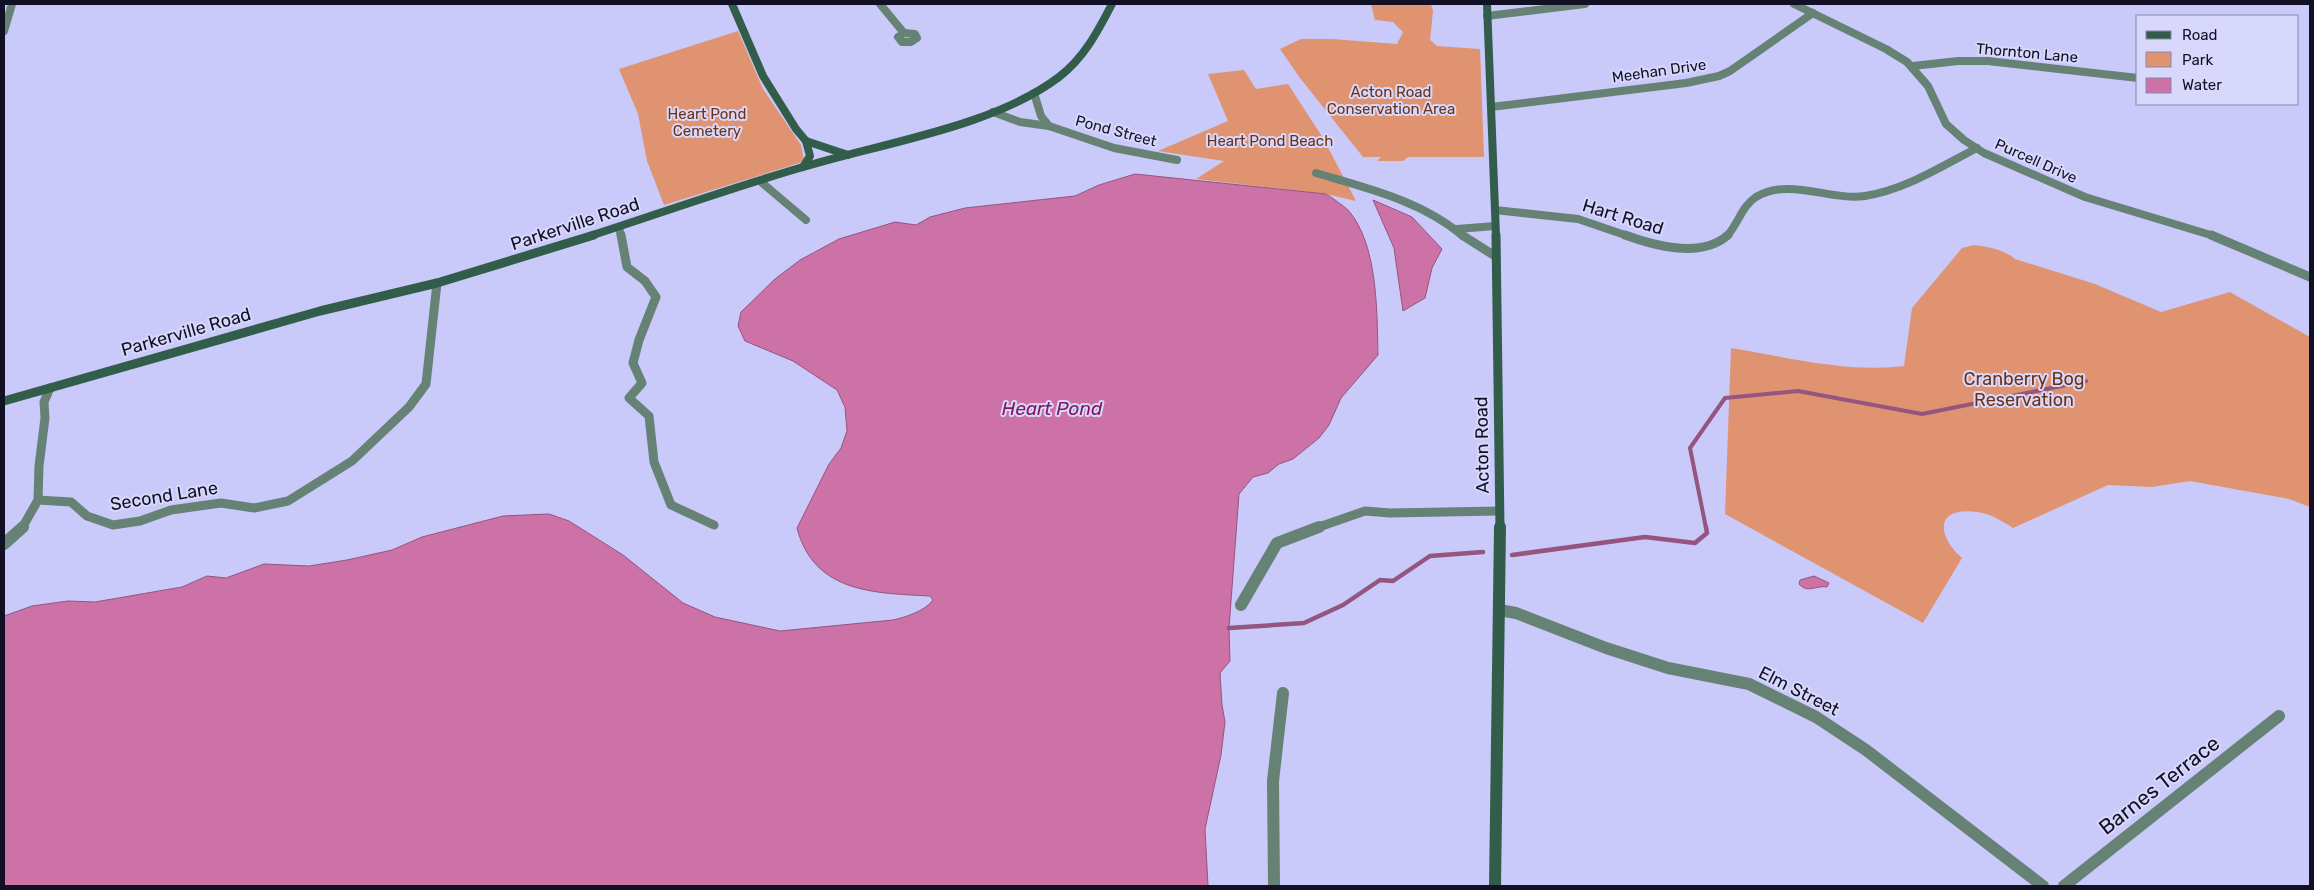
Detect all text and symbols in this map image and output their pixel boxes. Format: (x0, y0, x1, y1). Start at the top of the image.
legend (2136, 15, 2299, 105)
text: Road (2182, 26, 2218, 44)
street label: Thornton Lane (1975, 40, 2079, 66)
text: Park (2182, 51, 2213, 69)
street label: Meehan Drive (1611, 55, 1707, 87)
text: Water (2182, 76, 2222, 94)
park label: Acton Road Conservation Area (1327, 83, 1455, 118)
park label: Heart Pond Cemetery (668, 105, 746, 140)
street label: Pond Street (1073, 112, 1159, 150)
park label: Heart Pond Beach (1207, 132, 1333, 150)
street label: Purcell Drive (1992, 135, 2080, 187)
street label: Parkerville Road (508, 193, 642, 255)
street label: Hart Road (1580, 194, 1666, 240)
street label: Parkerville Road (118, 303, 254, 361)
park label: Cranberry Bog Reservation (1964, 368, 2084, 411)
street label: Acton Road (1470, 396, 1494, 494)
water label: Heart Pond (1002, 397, 1103, 420)
street label: Second Lane (109, 477, 219, 515)
street label: Elm Street (1755, 661, 1843, 721)
street label: Barnes Terrace (2094, 730, 2224, 840)

